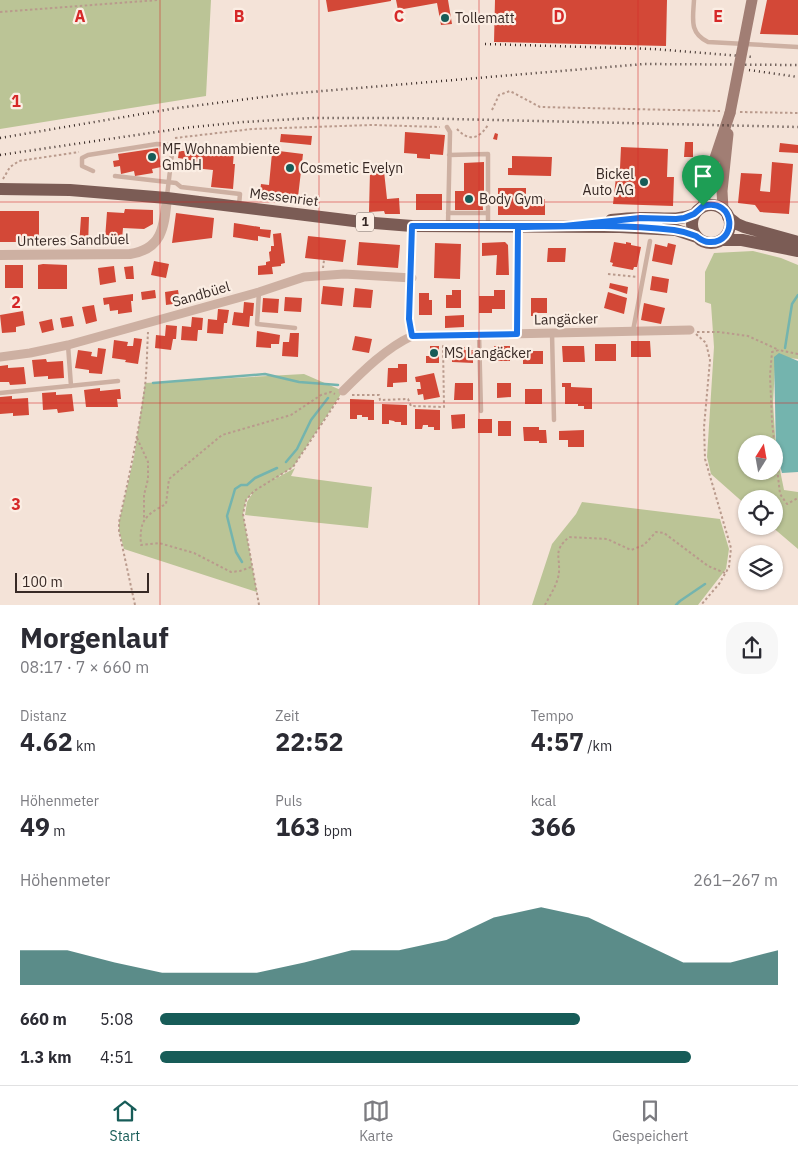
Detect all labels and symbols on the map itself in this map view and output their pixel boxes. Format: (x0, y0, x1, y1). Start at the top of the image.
text: A (75, 6, 86, 26)
text: B (234, 6, 245, 26)
text: C (394, 6, 404, 26)
text: D (553, 6, 565, 26)
text: E (713, 6, 723, 26)
place label: Tollematt (455, 9, 515, 27)
marker: Tollematt (439, 12, 451, 24)
text: 1 (11, 91, 21, 111)
place label: MF Wohnambiente GmbH (162, 140, 280, 174)
marker: MF Wohnambiente GmbH (146, 151, 158, 163)
pin (682, 155, 724, 206)
place label: Cosmetic Evelyn (300, 159, 403, 177)
marker: Cosmetic Evelyn (284, 162, 296, 174)
place label: Bickel Auto AG (583, 165, 634, 199)
marker: Bickel Auto AG (638, 176, 650, 188)
street label: Messenriet (248, 184, 320, 210)
place label: Body Gym (479, 190, 543, 208)
marker: Body Gym (463, 193, 475, 205)
road number: 1 (356, 212, 374, 232)
street label: Unteres Sandbüel (17, 230, 129, 250)
street label: Sandbüel (170, 277, 232, 311)
text: 2 (11, 292, 21, 312)
street label: Langäcker (534, 309, 598, 329)
place label: MS Langäcker (444, 344, 531, 362)
marker: MS Langäcker (428, 347, 440, 359)
north arrow (738, 435, 782, 480)
text: 3 (11, 494, 21, 514)
scale bar (15, 570, 149, 593)

